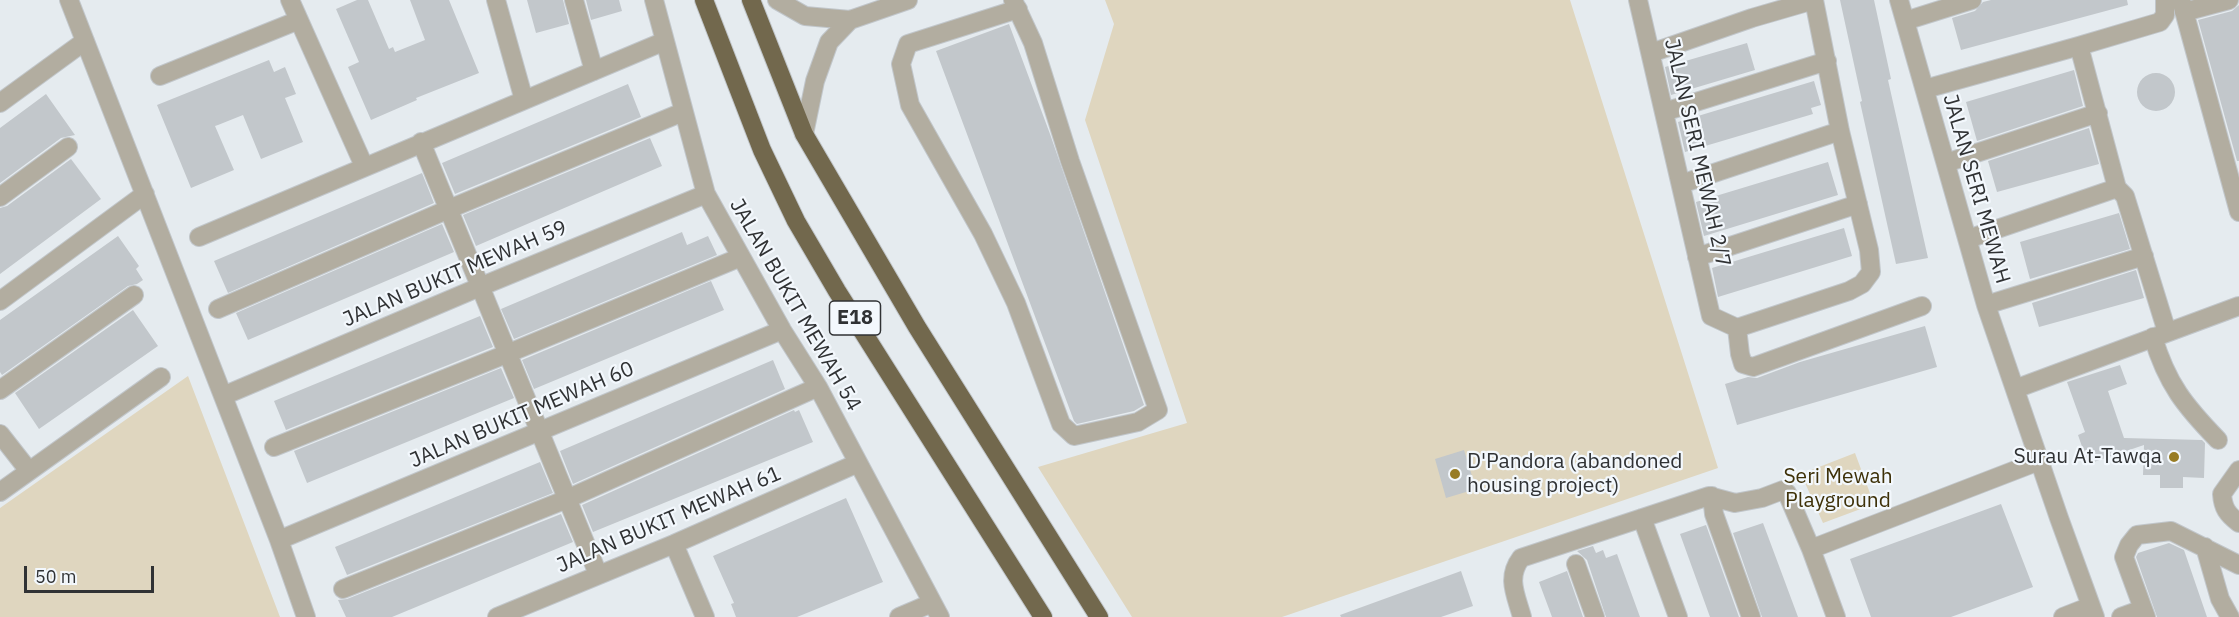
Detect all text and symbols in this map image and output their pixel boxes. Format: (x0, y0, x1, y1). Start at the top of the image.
street label: JALAN SERI MEWAH 2/7 (1658, 36, 1736, 270)
street label: JALAN SERI MEWAH (1937, 91, 2015, 287)
street label: JALAN BUKIT MEWAH 54 (724, 194, 866, 416)
street label: JALAN BUKIT MEWAH 59 (339, 215, 571, 333)
road number: E18 (830, 301, 880, 335)
street label: JALAN BUKIT MEWAH 60 (406, 356, 638, 474)
place label: Surau At-Tawqa (2013, 444, 2162, 470)
place label: D'Pandora (abandoned housing project) (1467, 449, 1683, 499)
marker: Surau At-Tawqa (2167, 450, 2181, 464)
street label: JALAN BUKIT MEWAH 61 (553, 461, 785, 579)
park label: Seri Mewah Playground (1783, 464, 1893, 514)
marker: D'Pandora (abandoned housing project) (1448, 467, 1462, 481)
scale bar (27, 554, 158, 592)
text: 50 m (35, 565, 77, 588)

